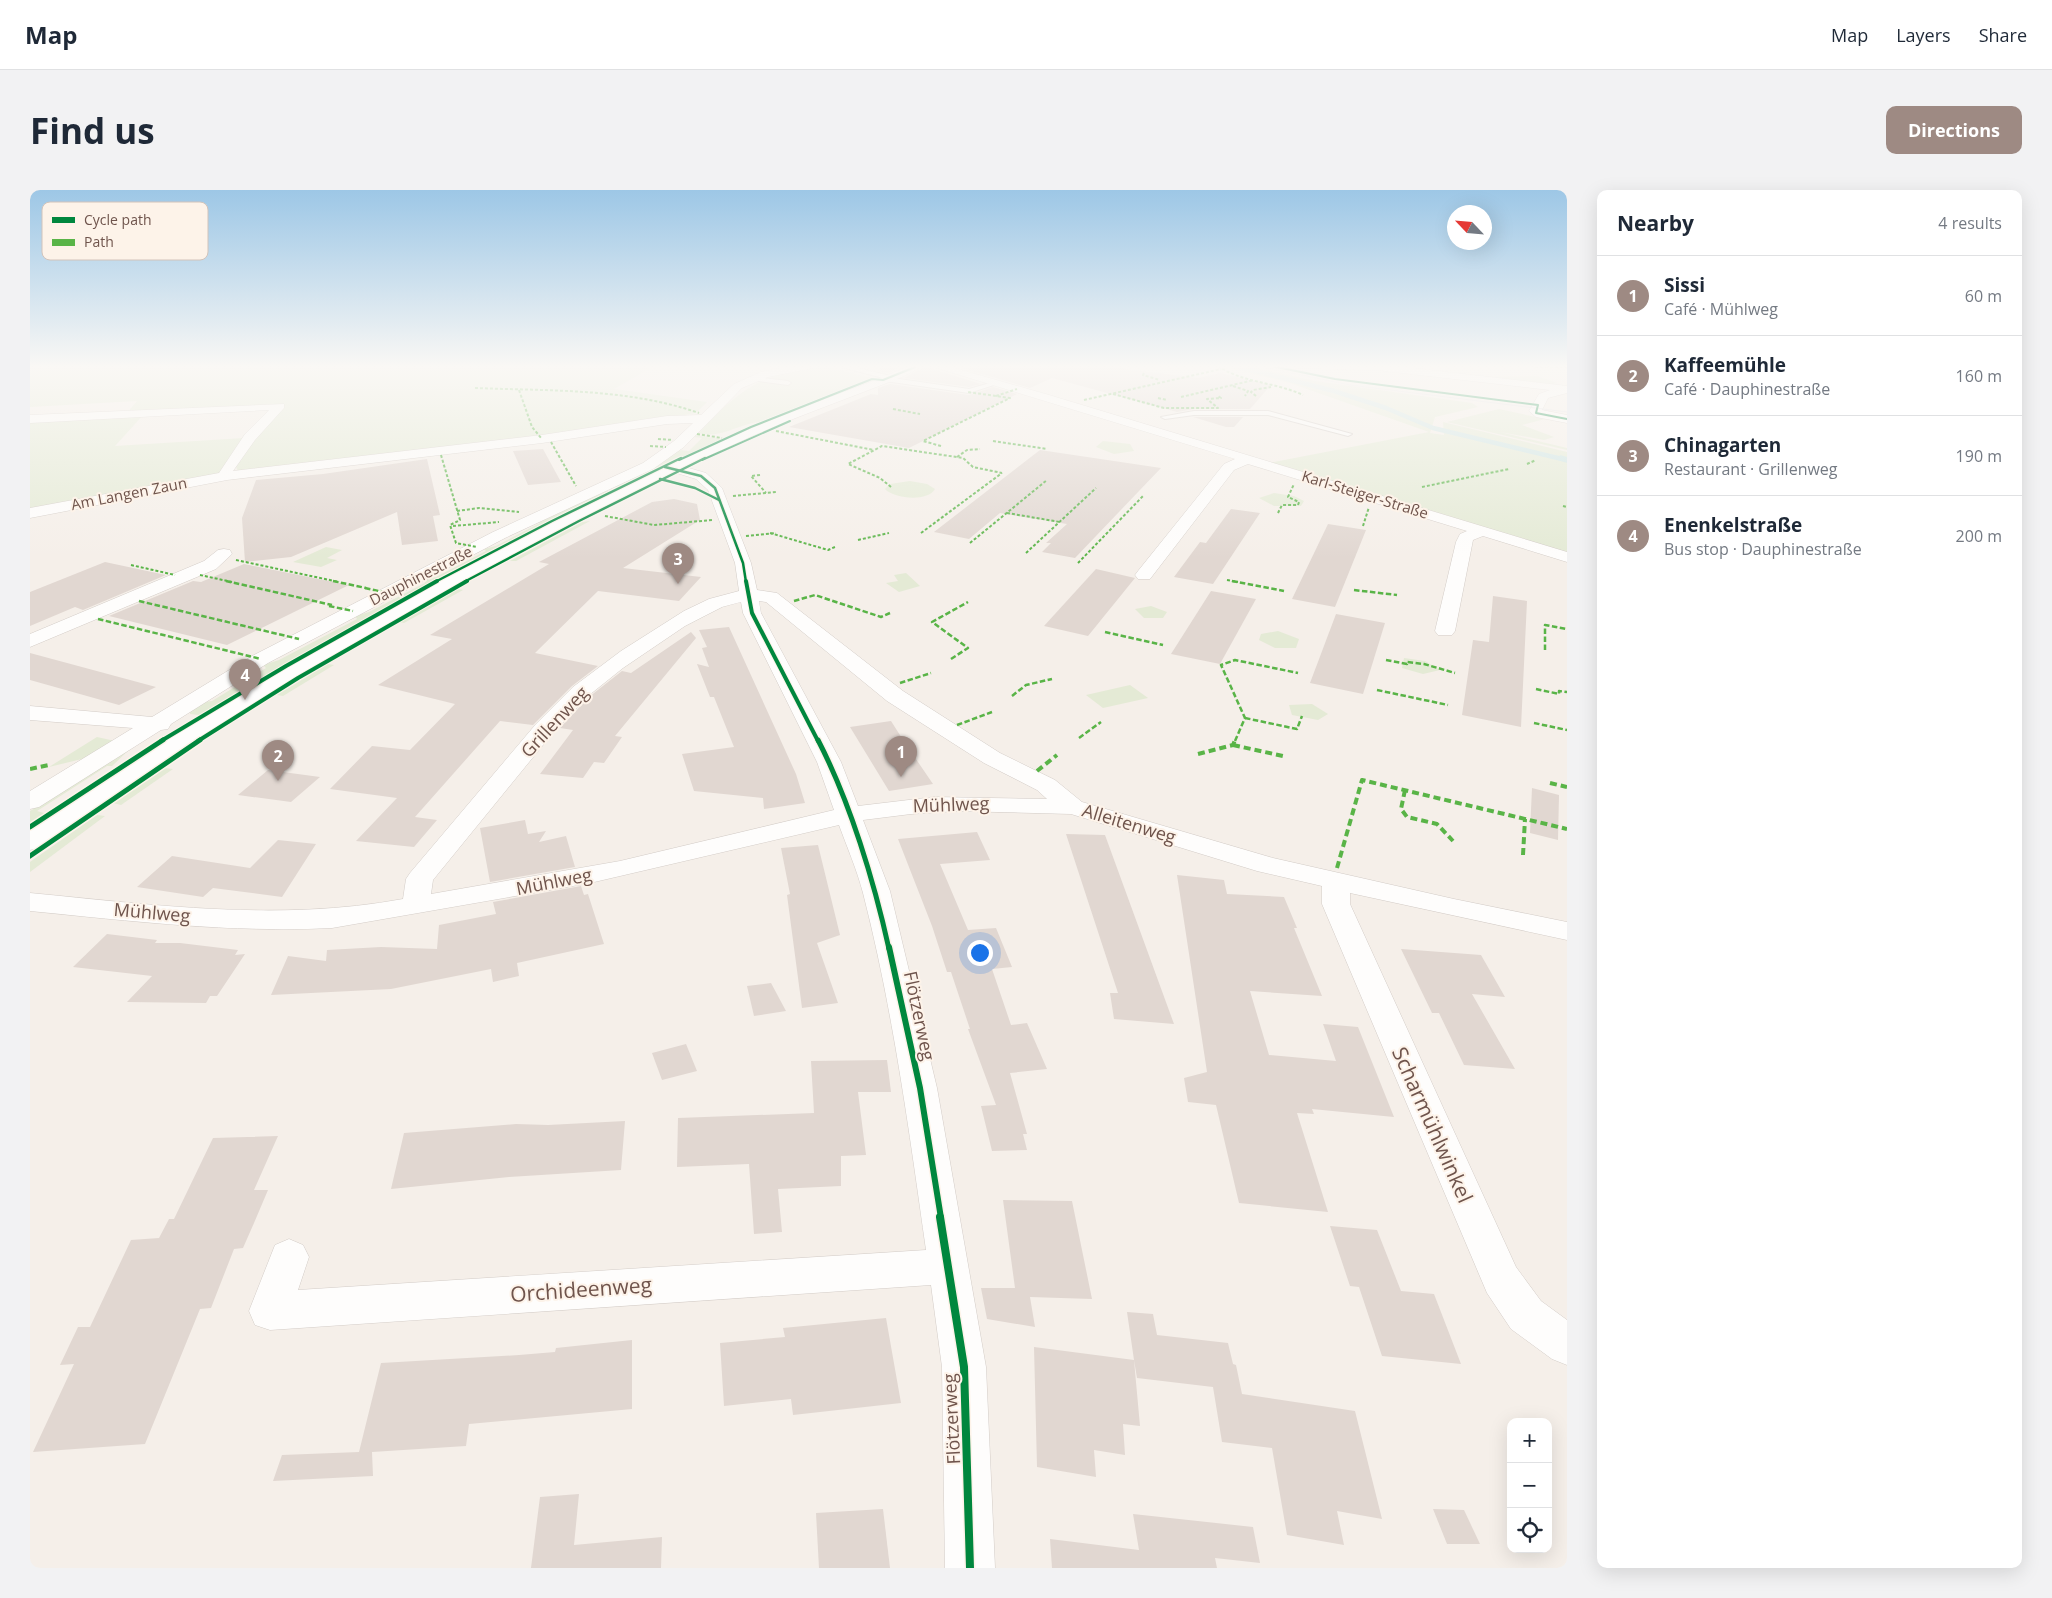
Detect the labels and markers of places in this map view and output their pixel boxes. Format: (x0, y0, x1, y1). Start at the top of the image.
pin: 3 (662, 543, 694, 584)
pin: 4 (229, 659, 261, 700)
pin: 1 (885, 736, 917, 777)
pin: 2 (262, 740, 294, 781)

